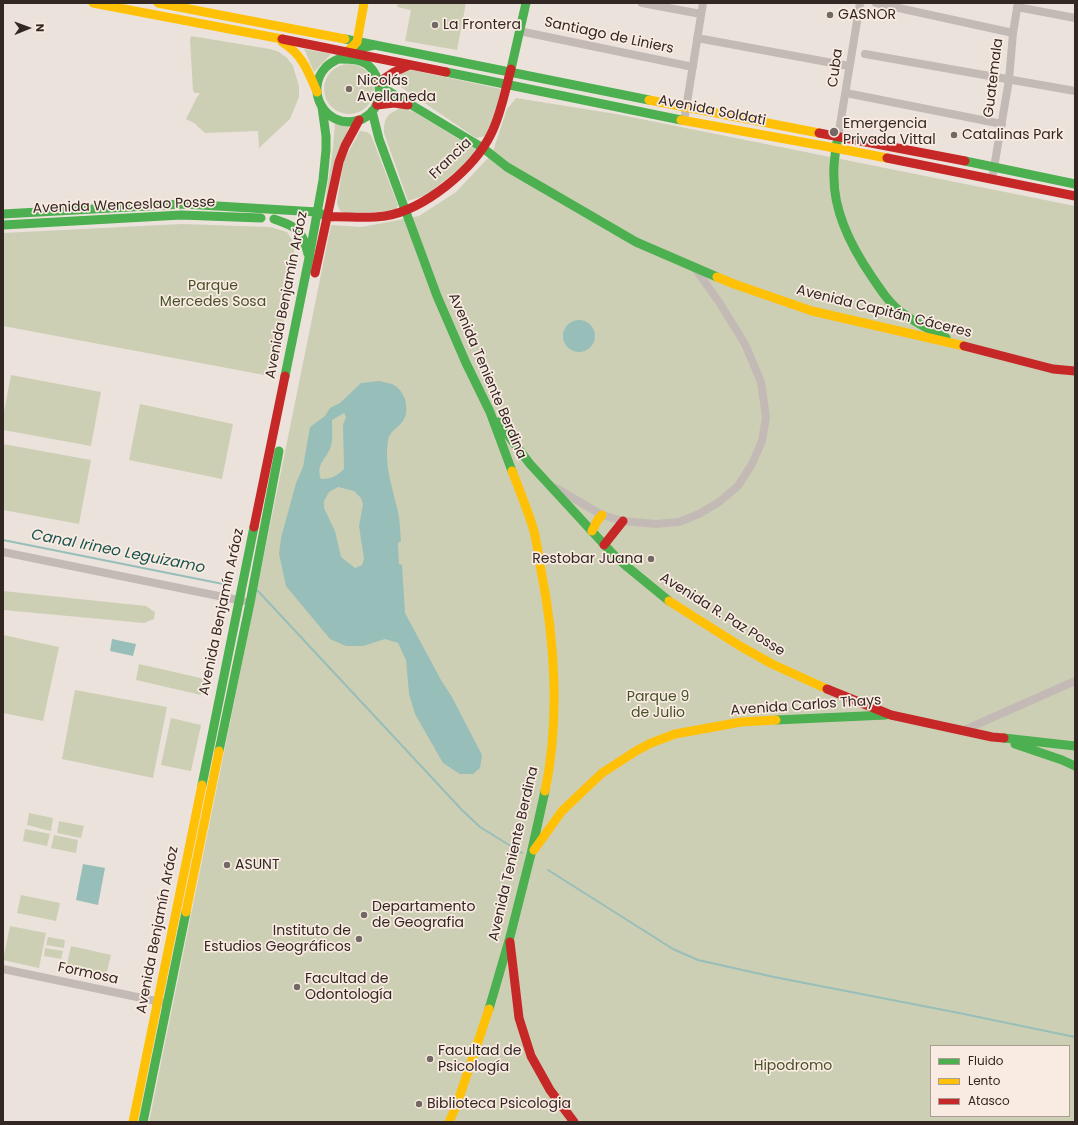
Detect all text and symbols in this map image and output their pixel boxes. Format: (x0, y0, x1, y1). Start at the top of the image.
place label: GASNOR (838, 7, 896, 23)
north arrow (8, 8, 48, 48)
marker: GASNOR (825, 10, 835, 20)
street label: Santiago de Liniers (543, 14, 675, 58)
place label: La Frontera (443, 17, 521, 33)
marker: La Frontera (430, 20, 440, 30)
text: N (32, 24, 48, 32)
street label: Guatemala (981, 37, 1007, 119)
street label: Cuba (825, 48, 847, 88)
place label: Nicolás Avellaneda (357, 73, 436, 106)
marker: Nicolás Avellaneda (344, 84, 354, 94)
street label: Avenida Soldati (657, 92, 767, 130)
place label: Emergencia Privada Vittal (843, 116, 936, 148)
marker: Emergencia Privada Vittal (828, 126, 840, 138)
place label: Catalinas Park (962, 127, 1063, 143)
marker: Catalinas Park (949, 130, 959, 140)
street label: Francia (426, 135, 476, 183)
street label: Avenida Wenceslao Posse (32, 194, 216, 218)
street label: Avenida Benjamín Aráoz (263, 210, 311, 380)
park label: Parque Mercedes Sosa (160, 278, 266, 310)
street label: Avenida Capitán Cáceres (795, 282, 973, 342)
street label: Avenida Teniente Berdina (444, 290, 530, 462)
water label: Canal Irineo Leguizamo (30, 526, 206, 578)
street label: Avenida Benjamín Aráoz (196, 527, 248, 697)
place label: Restobar Juana (532, 551, 643, 567)
marker: Restobar Juana (646, 554, 656, 564)
street label: Avenida R. Paz Posse (656, 570, 788, 660)
park label: Parque 9 de Julio (627, 689, 689, 722)
street label: Avenida Carlos Thays (730, 692, 882, 720)
street label: Avenida Teniente Berdina (486, 765, 542, 943)
street label: Avenida Benjamín Aráoz (134, 845, 182, 1015)
place label: ASUNT (235, 857, 280, 873)
marker: ASUNT (222, 860, 232, 870)
place label: Departamento de Geografia (372, 899, 475, 932)
marker: Departamento de Geografia (359, 910, 369, 920)
place label: Instituto de Estudios Geográficos (204, 923, 351, 956)
marker: Instituto de Estudios Geográficos (354, 934, 364, 944)
street label: Formosa (56, 959, 120, 989)
place label: Facultad de Odontología (305, 971, 392, 1004)
marker: Facultad de Odontología (292, 982, 302, 992)
place label: Facultad de Psicología (438, 1043, 521, 1076)
legend (930, 1045, 1070, 1117)
text: Fluido (968, 1052, 1003, 1069)
marker: Facultad de Psicología (425, 1054, 435, 1064)
park label: Hipodromo (754, 1058, 832, 1074)
text: Lento (968, 1072, 1000, 1089)
text: Atasco (968, 1092, 1010, 1109)
place label: Biblioteca Psicologia (427, 1096, 571, 1112)
marker: Biblioteca Psicologia (414, 1099, 424, 1109)

